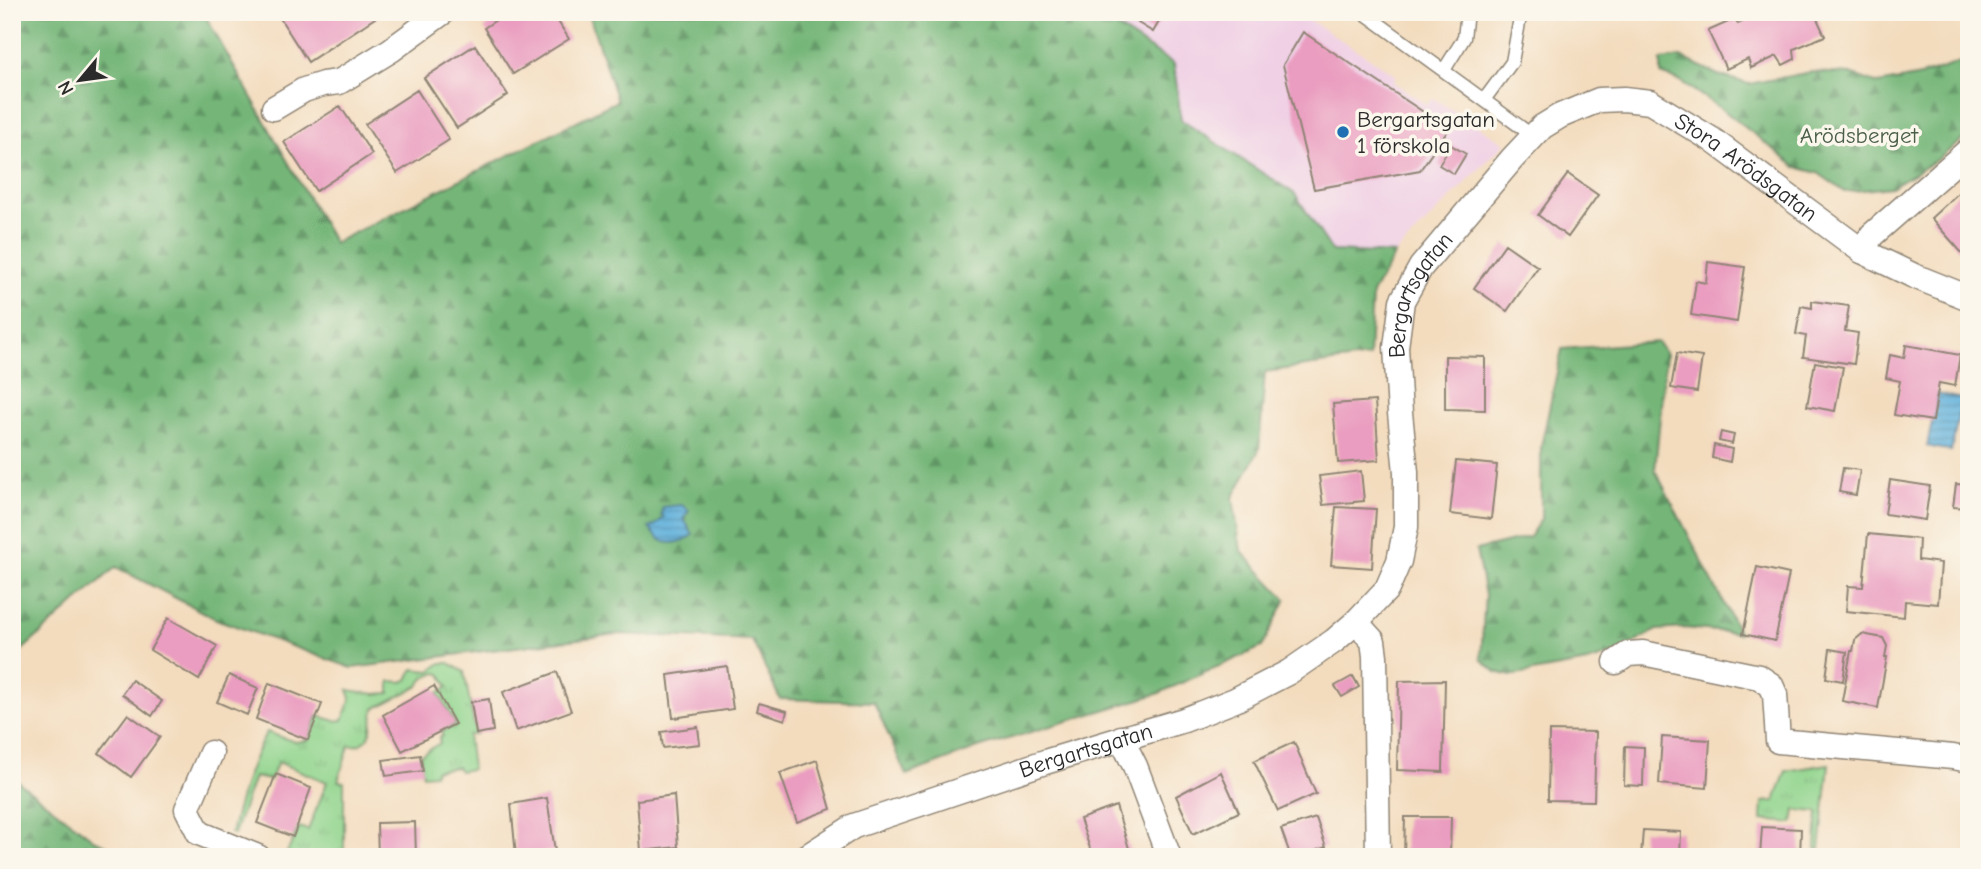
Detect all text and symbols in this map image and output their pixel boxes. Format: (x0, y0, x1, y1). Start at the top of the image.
north arrow (46, 46, 116, 116)
text: N (53, 77, 79, 99)
place label: Bergartsgatan 1 förskola (1357, 106, 1495, 159)
street label: Stora Arödsgatan (1670, 107, 1823, 227)
park label: Arödsberget (1800, 122, 1920, 149)
marker: Bergartsgatan 1 förskola (1335, 124, 1351, 140)
street label: Bergartsgatan (1382, 226, 1458, 359)
street label: Bergartsgatan (1015, 717, 1156, 783)

